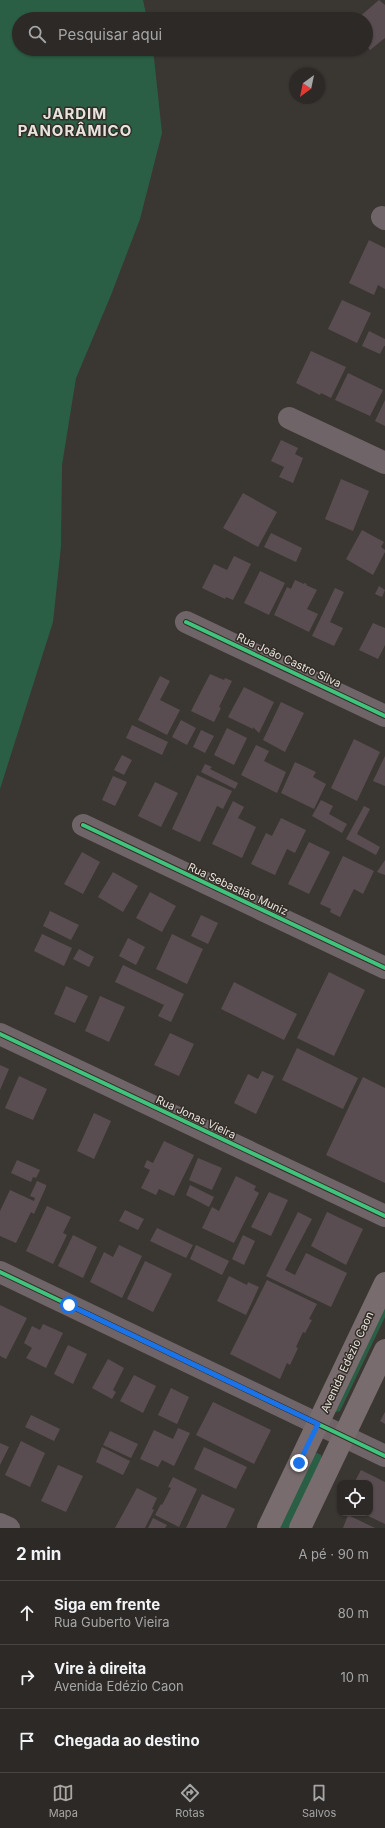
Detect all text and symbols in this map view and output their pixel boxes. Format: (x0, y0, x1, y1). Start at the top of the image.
search box (12, 12, 373, 56)
icon: search (26, 23, 48, 45)
text: Pesquisar aqui (58, 25, 162, 44)
north arrow (289, 68, 325, 104)
district label: JARDIM PANORÂMICO (18, 104, 132, 140)
street label: Rua João Castro Silva (235, 630, 343, 690)
street label: Rua Sebastião Muniz (186, 860, 290, 918)
street label: Rua Jonas Vieira (154, 1092, 238, 1142)
route start (60, 1296, 78, 1314)
street label: Avenida Edézio Caon (317, 1309, 377, 1415)
route end (290, 1454, 308, 1472)
map controls (337, 1480, 373, 1516)
button: locate (337, 1480, 373, 1516)
text: 2 min (16, 1544, 61, 1564)
text: A pé · 90 m (298, 1546, 369, 1562)
text: Siga em frente (54, 1595, 160, 1614)
icon: ahead (16, 1602, 38, 1624)
text: 80 m (338, 1605, 369, 1621)
text: Rua Guberto Vieira (54, 1614, 170, 1630)
text: Vire à direita (54, 1659, 146, 1678)
icon: right (16, 1666, 38, 1688)
text: 10 m (340, 1669, 369, 1685)
text: Avenida Edézio Caon (54, 1678, 184, 1694)
icon: arrive (16, 1730, 38, 1752)
text: Chegada ao destino (54, 1731, 200, 1750)
tab: Mapa (49, 1782, 78, 1820)
tab: Rotas (175, 1782, 204, 1820)
tab: Salvos (302, 1782, 336, 1820)

